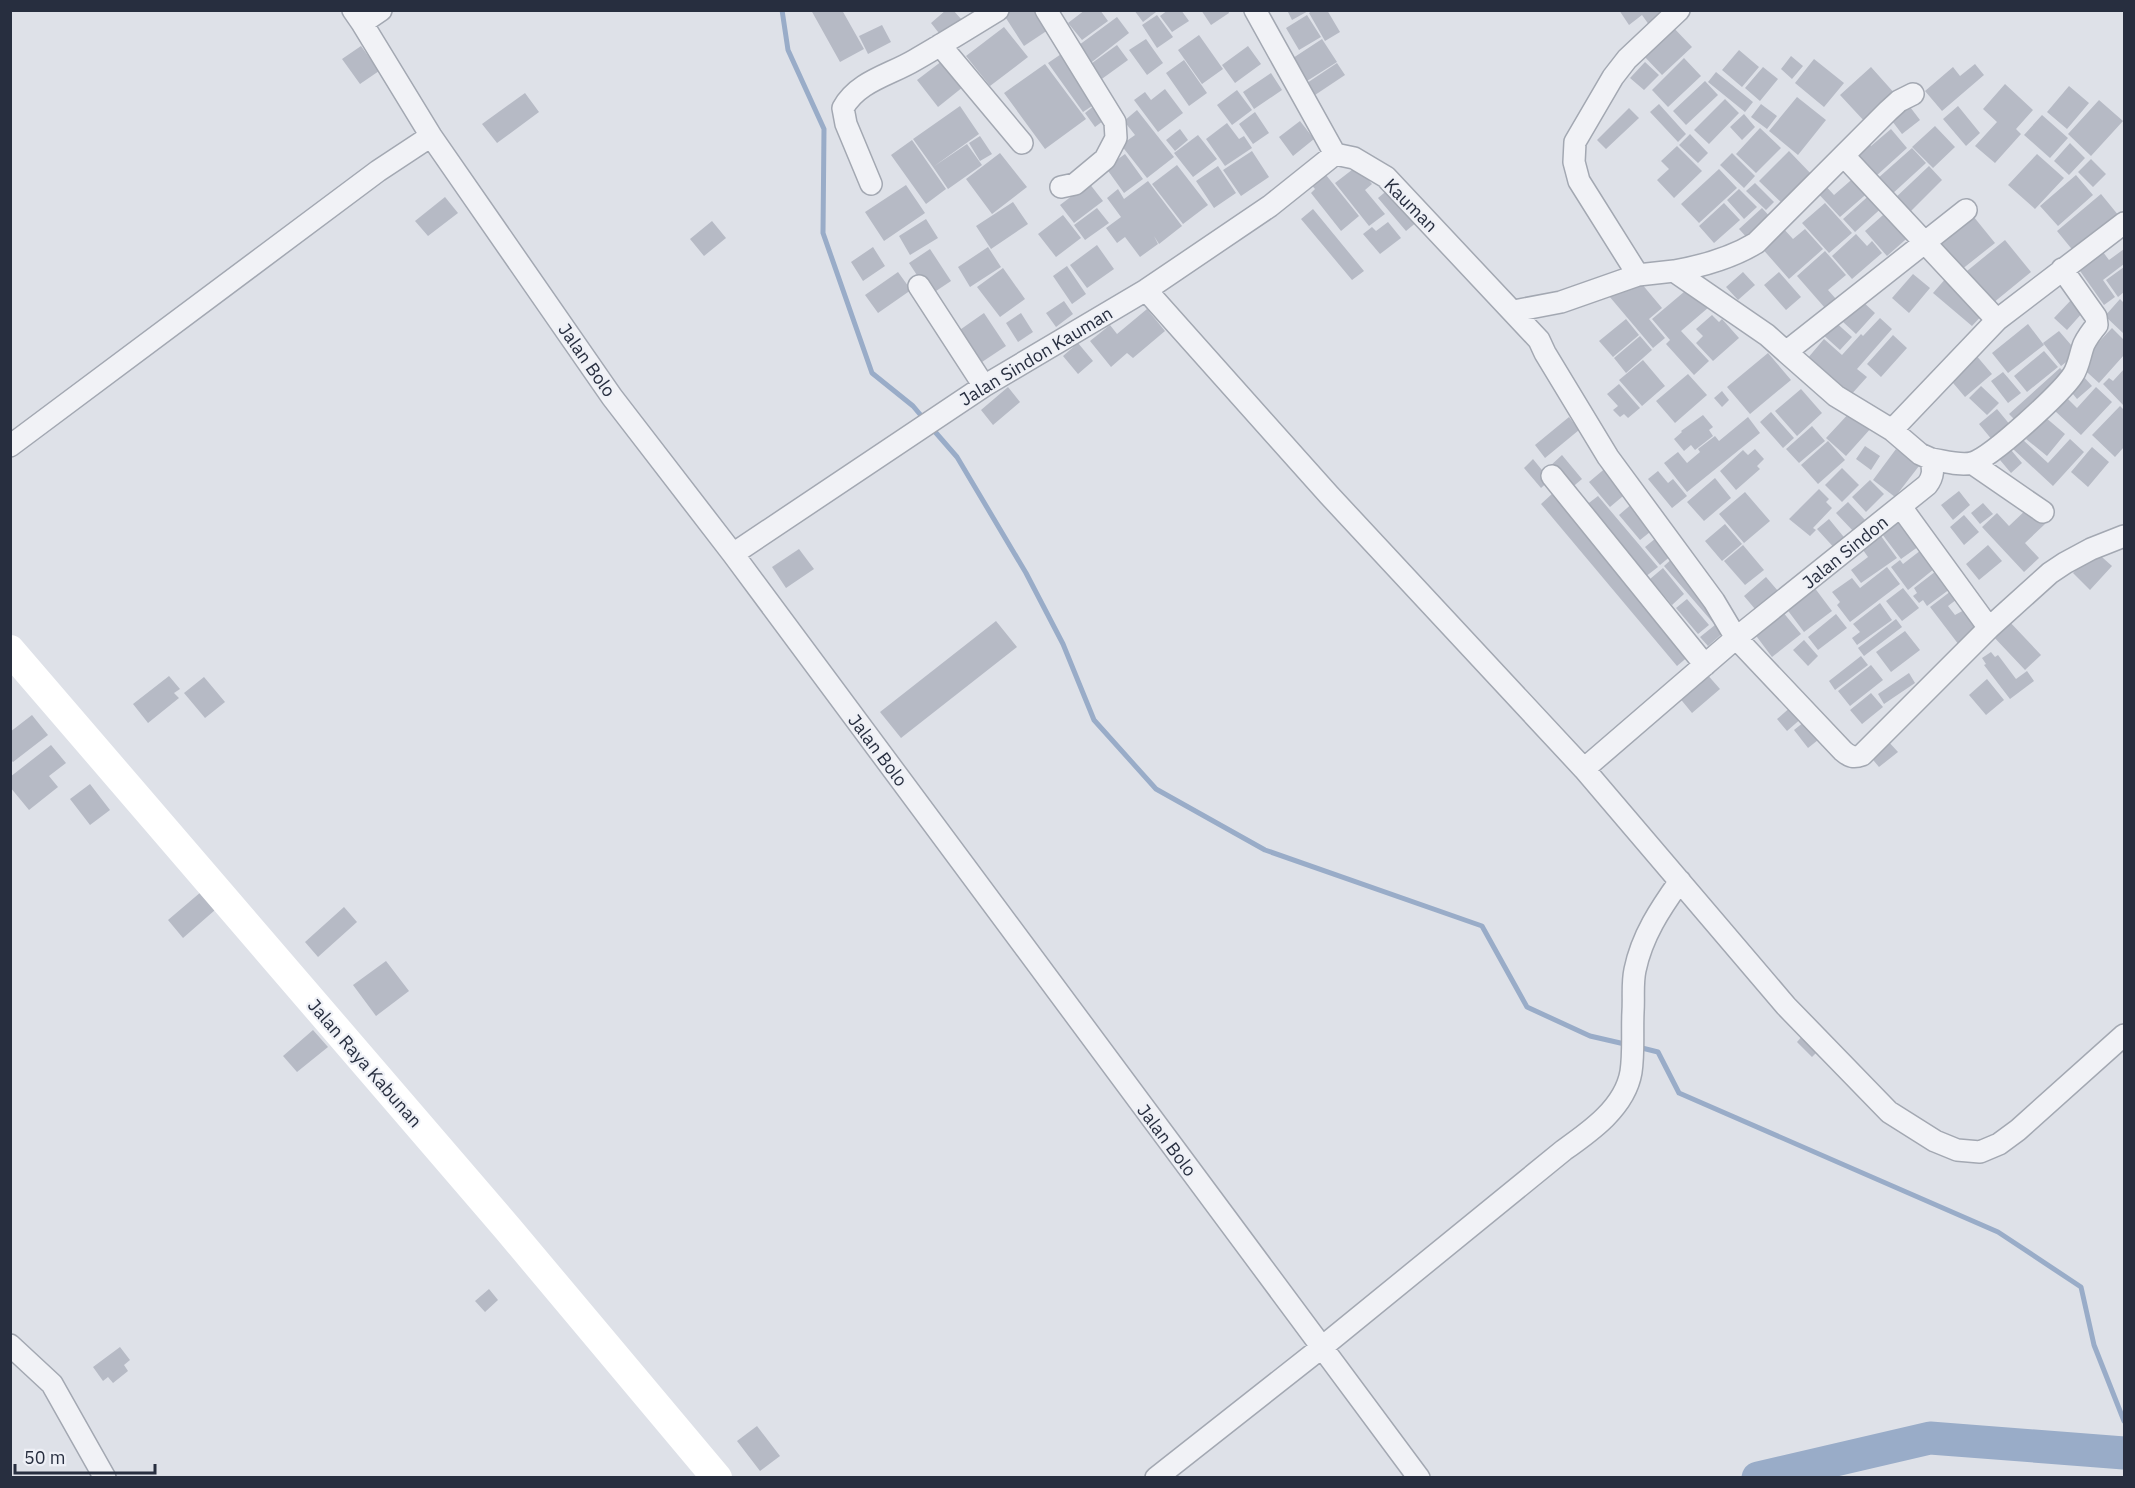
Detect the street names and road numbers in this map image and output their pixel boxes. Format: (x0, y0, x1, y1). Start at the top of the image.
street label: Kauman (1379, 173, 1443, 237)
street label: Jalan Sindon Kauman (955, 301, 1117, 411)
street label: Jalan Bolo (553, 319, 621, 401)
street label: Jalan Sindon (1797, 510, 1893, 594)
street label: Jalan Bolo (843, 709, 913, 791)
street label: Jalan Raya Kabunan (303, 994, 427, 1132)
street label: Jalan Bolo (1132, 1099, 1202, 1181)

